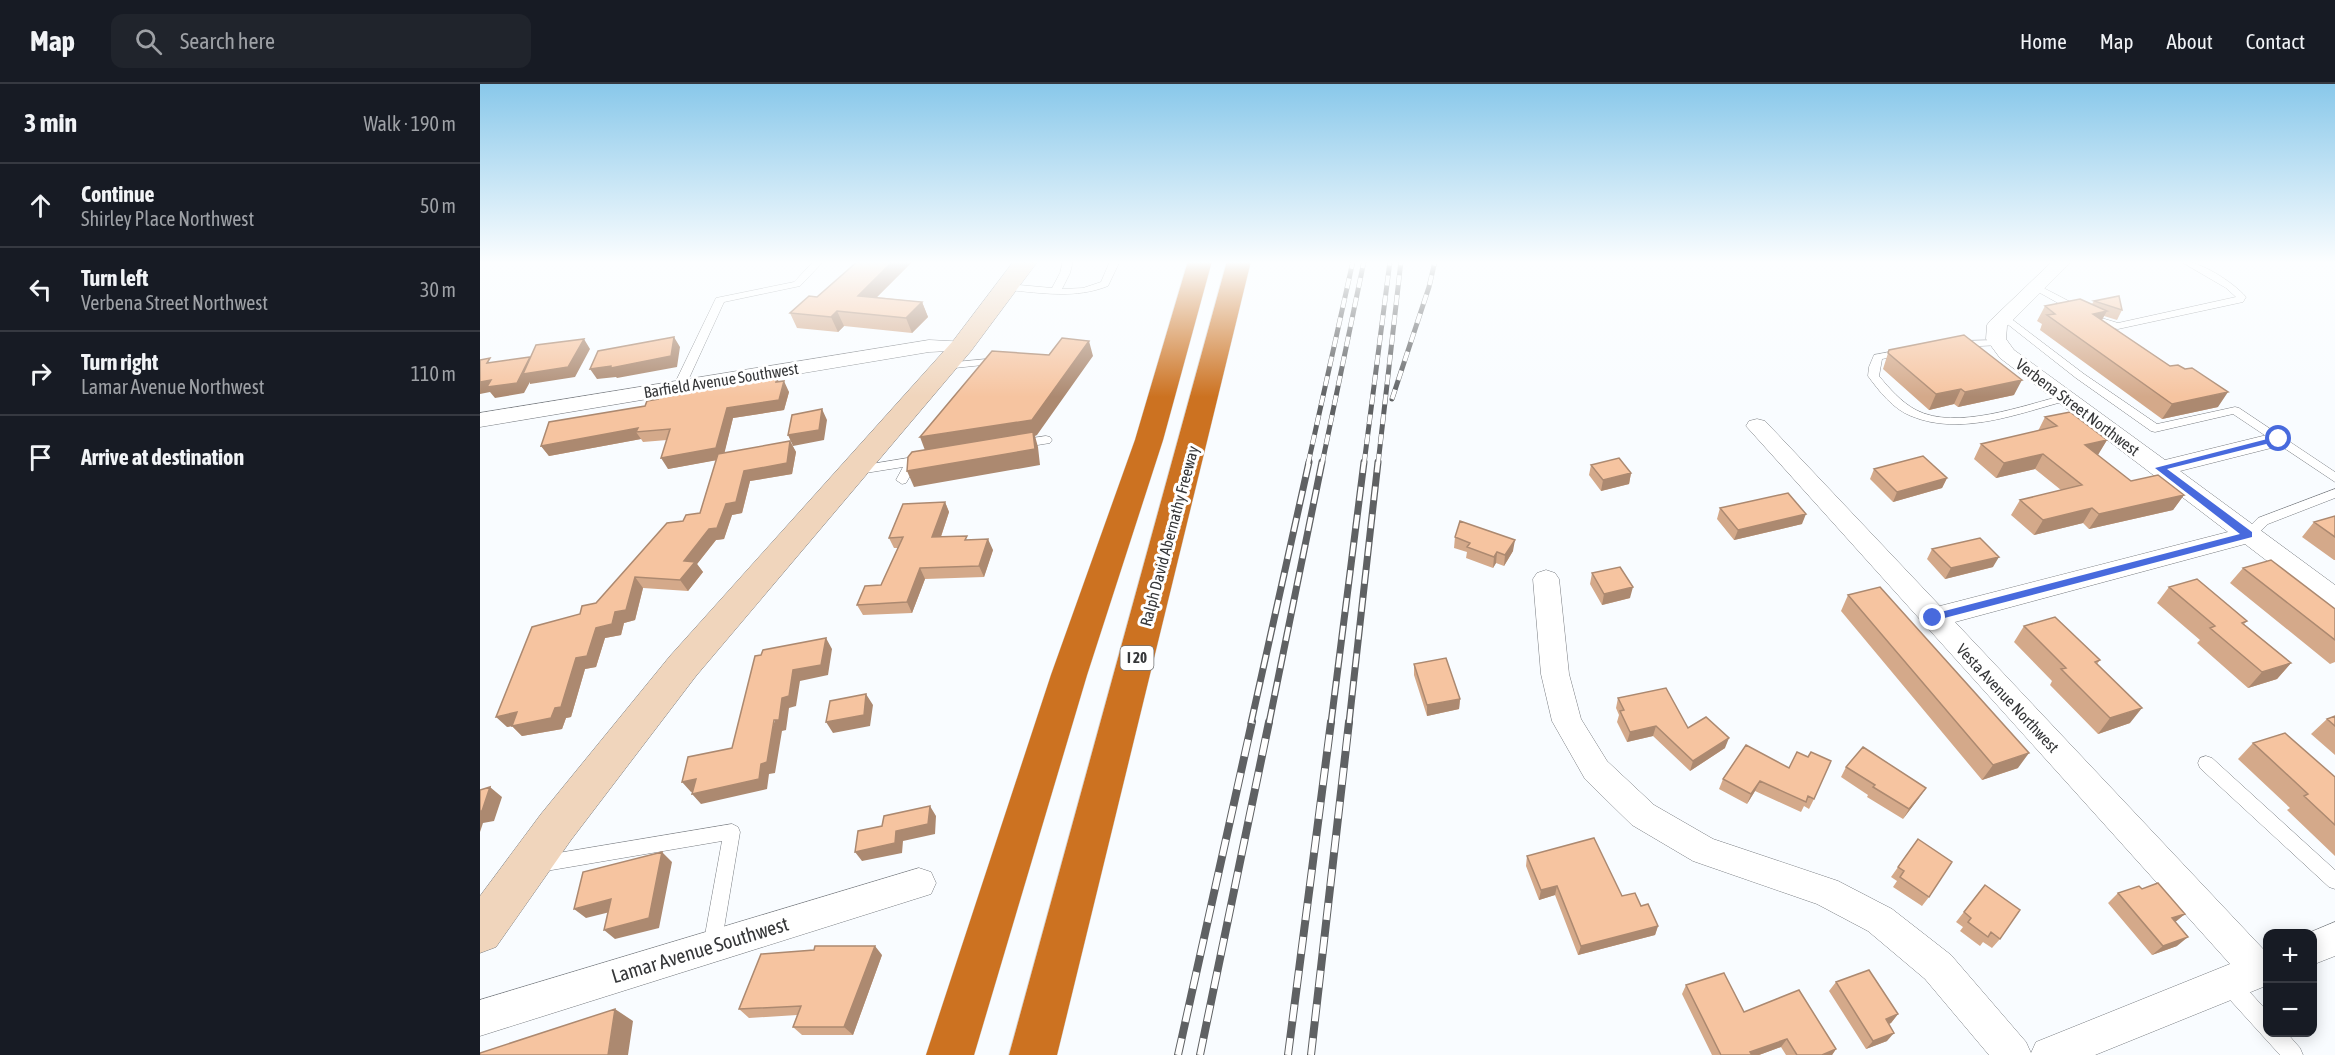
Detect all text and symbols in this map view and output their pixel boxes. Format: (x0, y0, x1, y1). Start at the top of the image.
search box (111, 14, 531, 68)
text: Map (30, 25, 75, 57)
icon: search (132, 25, 165, 58)
text: Search here (180, 28, 275, 54)
text: Home (2020, 29, 2067, 53)
text: Map (2100, 29, 2134, 53)
text: About (2167, 29, 2213, 53)
text: Contact (2246, 29, 2305, 53)
text: 3 min (24, 108, 77, 138)
text: Walk · 190 m (364, 112, 456, 135)
text: Continue (81, 181, 155, 207)
icon: ahead (24, 189, 57, 222)
text: 50 m (420, 194, 456, 217)
text: Shirley Place Northwest (81, 207, 254, 230)
text: Turn left (81, 265, 148, 291)
icon: left (24, 273, 57, 306)
text: 30 m (420, 278, 456, 301)
text: Verbena Street Northwest (81, 291, 268, 314)
text: Turn right (81, 349, 158, 375)
street label: Verbena Street Northwest (2013, 355, 2143, 459)
icon: right (24, 357, 57, 390)
street label: Barfield Avenue Southwest (642, 359, 800, 401)
text: 110 m (411, 362, 456, 385)
text: Lamar Avenue Northwest (81, 375, 264, 398)
route start (2265, 425, 2291, 451)
icon: arrive (24, 441, 57, 474)
street label: Ralph David Abernathy Freeway (1136, 443, 1203, 628)
text: Arrive at destination (81, 444, 244, 470)
route end (1919, 604, 1945, 630)
street label: Vesta Avenue Northwest (1953, 640, 2063, 756)
road number: I 20 (1120, 646, 1154, 670)
street label: Lamar Avenue Southwest (608, 912, 791, 987)
map controls (2263, 929, 2317, 1037)
button: + (2263, 929, 2317, 983)
button: − (2263, 983, 2317, 1037)

